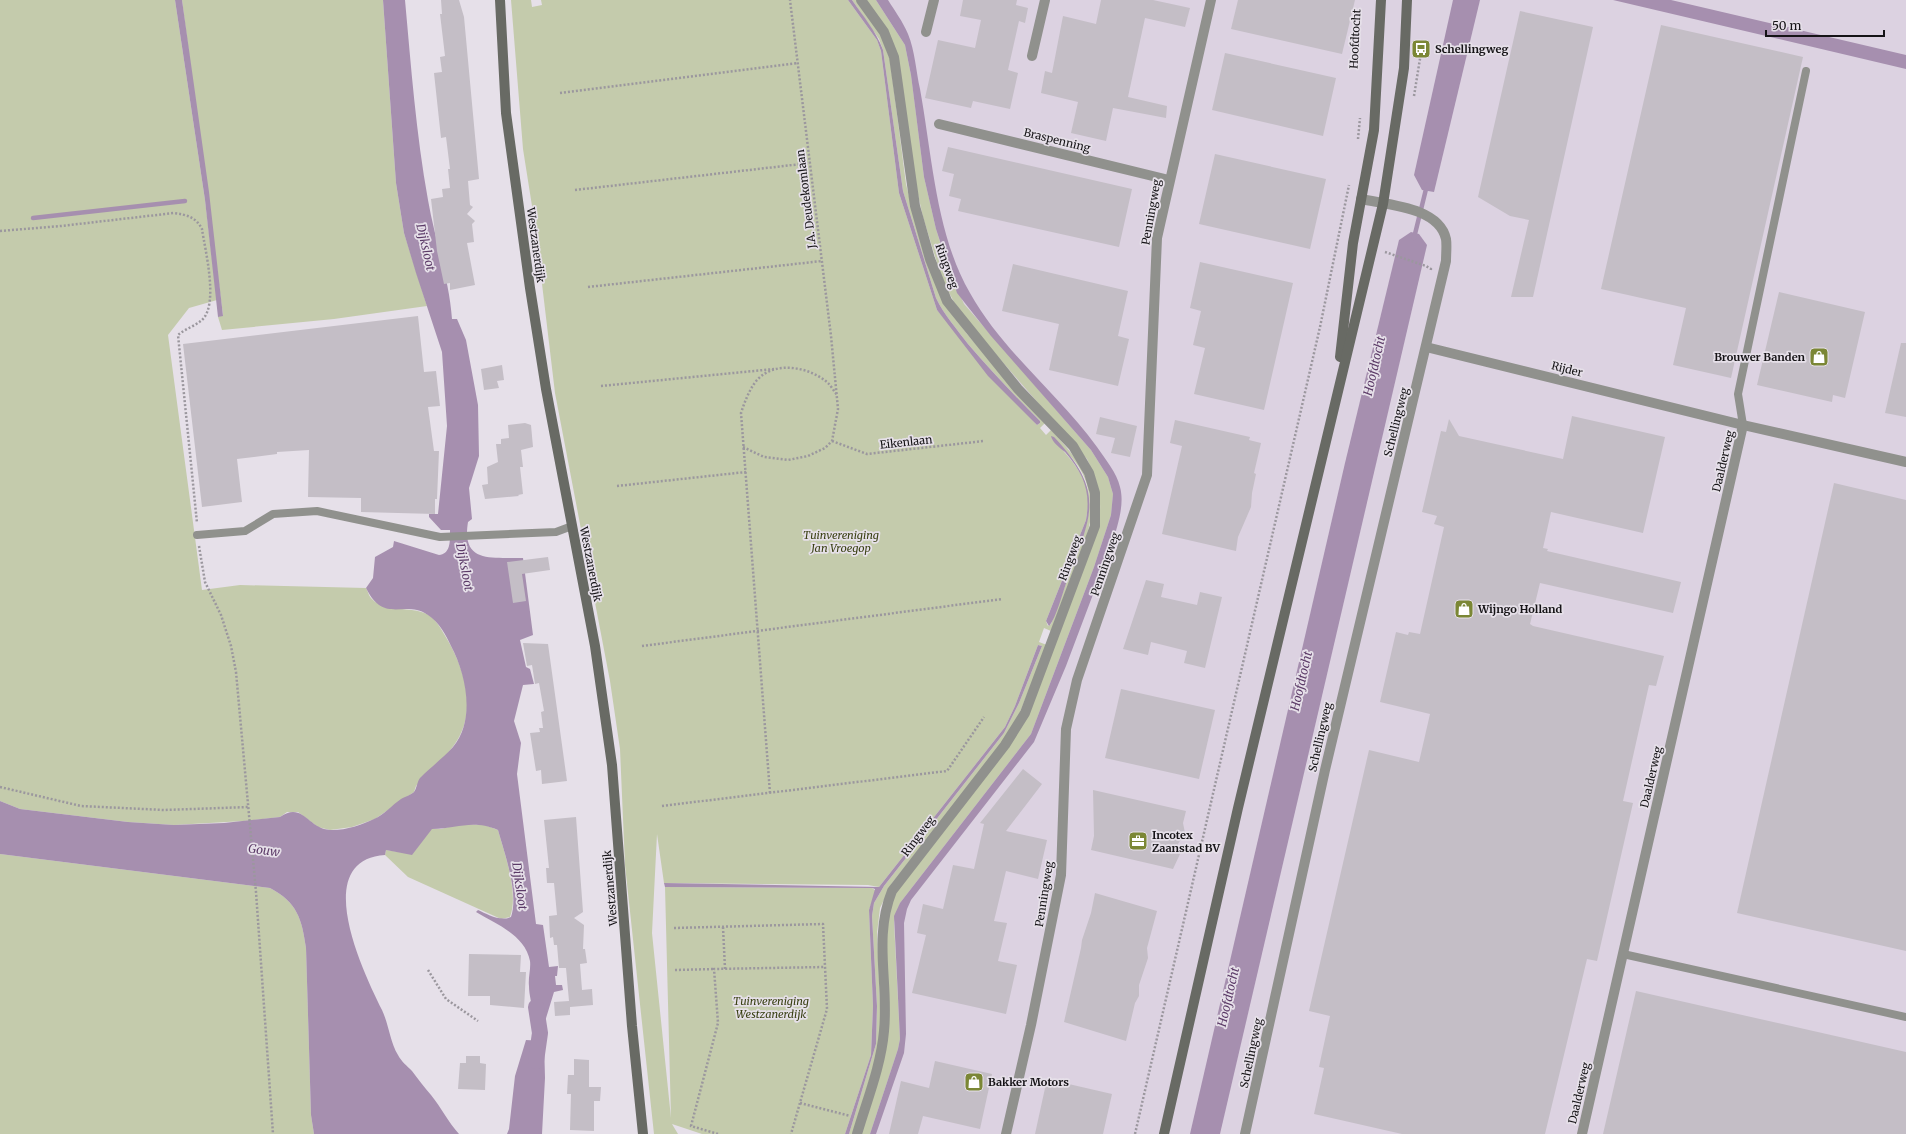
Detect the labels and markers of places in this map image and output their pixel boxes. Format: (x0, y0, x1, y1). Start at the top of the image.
bus stop icon: Schellingweg (1410, 38, 1432, 60)
place label: Schellingweg (1435, 42, 1508, 56)
shop icon: Brouwer Banden (1808, 346, 1830, 368)
place label: Brouwer Banden (1714, 350, 1806, 364)
shop icon: Wijngo Holland (1453, 598, 1475, 620)
place label: Wijngo Holland (1477, 602, 1563, 616)
place label: Incotex Zaanstad BV (1152, 828, 1220, 855)
office icon: Incotex Zaanstad BV (1127, 830, 1149, 852)
shop icon: Bakker Motors (963, 1071, 985, 1093)
place label: Bakker Motors (988, 1075, 1069, 1089)

